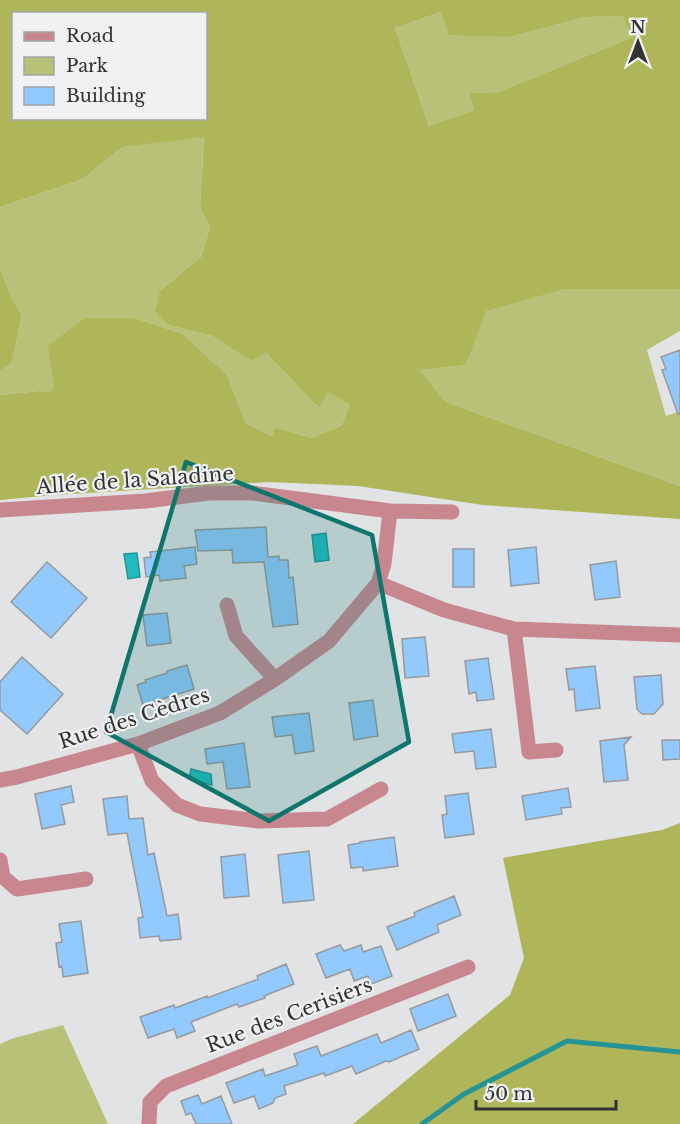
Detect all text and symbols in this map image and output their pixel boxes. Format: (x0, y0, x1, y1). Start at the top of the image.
legend (12, 12, 207, 120)
north arrow (608, 12, 668, 72)
text: N (630, 17, 646, 37)
text: Road (66, 25, 114, 47)
text: Park (66, 55, 108, 77)
text: Building (66, 85, 145, 107)
street label: Allée de la Saladine (34, 461, 235, 499)
street label: Rue des Cèdres (56, 682, 212, 754)
street label: Rue des Cerisiers (203, 972, 375, 1058)
scale bar (476, 1073, 616, 1111)
text: 50 m (485, 1083, 533, 1105)

